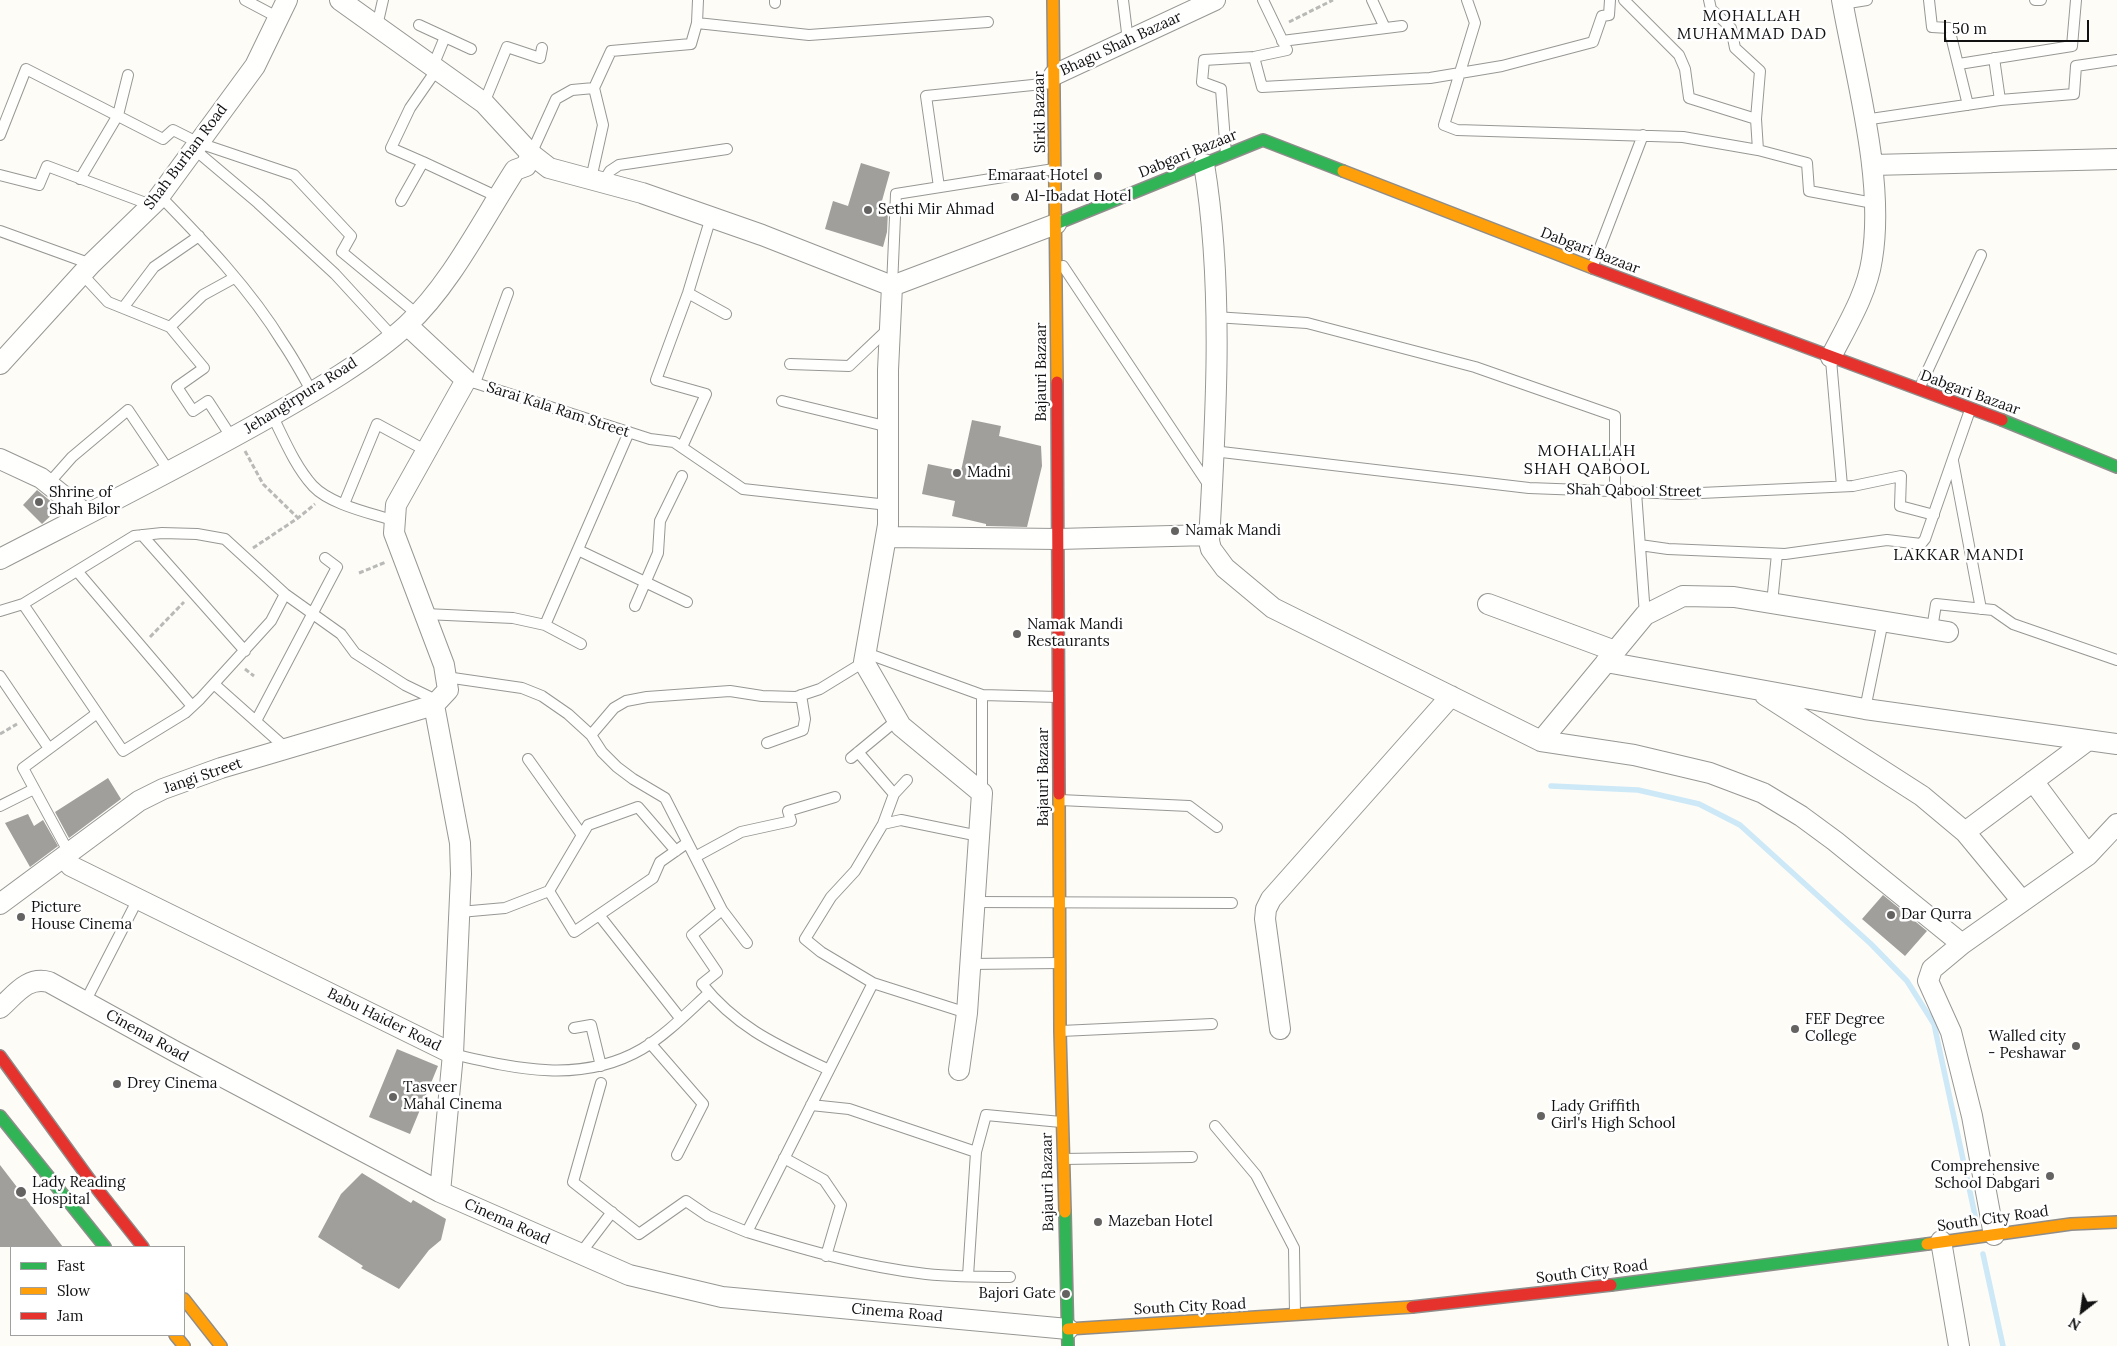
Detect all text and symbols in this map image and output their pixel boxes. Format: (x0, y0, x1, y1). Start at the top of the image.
district label: MOHALLAH MUHAMMAD DAD (1675, 6, 1829, 44)
street label: Bhagu Shah Bazaar (1057, 8, 1185, 80)
scale bar (1947, 10, 2092, 42)
text: 50 m (1952, 19, 1987, 38)
street label: Sirki Bazaar (1030, 71, 1050, 153)
street label: Shah Burhan Road (140, 101, 232, 213)
street label: Dabgari Bazaar (1136, 126, 1240, 182)
place label: Emaraat Hotel (988, 167, 1088, 185)
marker: Emaraat Hotel (1092, 170, 1104, 182)
place label: Al-Ibadat Hotel (1025, 188, 1132, 206)
marker: Al-Ibadat Hotel (1009, 191, 1021, 203)
place label: Sethi Mir Ahmad (878, 201, 994, 219)
marker: Sethi Mir Ahmad (862, 204, 874, 216)
street label: Dabgari Bazaar (1538, 224, 1642, 278)
street label: Bajauri Bazaar (1033, 323, 1051, 421)
street label: Jehangirpura Road (241, 354, 361, 438)
street label: Dabgari Bazaar (1918, 367, 2022, 419)
street label: Sarai Kala Ram Street (484, 378, 632, 442)
district label: MOHALLAH SHAH QABOOL (1522, 441, 1652, 479)
place label: Madni (967, 464, 1011, 482)
marker: Madni (951, 467, 963, 479)
street label: Shah Qabool Street (1567, 481, 1701, 501)
place label: Shrine of Shah Bilor (49, 484, 120, 519)
marker: Shrine of Shah Bilor (33, 496, 45, 508)
place label: Namak Mandi (1185, 522, 1281, 540)
marker: Namak Mandi (1169, 525, 1181, 537)
district label: LAKKAR MANDI (1892, 545, 2026, 565)
place label: Namak Mandi Restaurants (1027, 616, 1123, 651)
marker: Namak Mandi Restaurants (1011, 628, 1023, 640)
street label: Bajauri Bazaar (1035, 728, 1053, 826)
street label: Jangi Street (162, 754, 244, 798)
place label: Picture House Cinema (31, 899, 132, 934)
place label: Dar Qurra (1901, 906, 1972, 924)
marker: Dar Qurra (1885, 909, 1897, 921)
marker: Picture House Cinema (15, 911, 27, 923)
street label: Babu Haider Road (324, 985, 444, 1055)
street label: Cinema Road (102, 1006, 192, 1066)
place label: FEF Degree College (1805, 1011, 1885, 1046)
marker: FEF Degree College (1789, 1023, 1801, 1035)
place label: Walled city - Peshawar (1988, 1028, 2066, 1063)
marker: Walled city - Peshawar (2070, 1040, 2082, 1052)
place label: Drey Cinema (127, 1075, 218, 1093)
marker: Drey Cinema (111, 1078, 123, 1090)
place label: Tasveer Mahal Cinema (403, 1079, 502, 1114)
marker: Tasveer Mahal Cinema (387, 1091, 399, 1103)
place label: Lady Griffith Girl's High School (1551, 1098, 1676, 1133)
marker: Lady Griffith Girl's High School (1535, 1110, 1547, 1122)
street label: Bajauri Bazaar (1038, 1132, 1058, 1232)
place label: Comprehensive School Dabgari (1931, 1158, 2040, 1193)
marker: Comprehensive School Dabgari (2044, 1170, 2056, 1182)
place label: Lady Reading Hospital (32, 1174, 125, 1209)
marker: Lady Reading Hospital (14, 1185, 28, 1199)
street label: Cinema Road (461, 1195, 553, 1249)
street label: South City Road (1936, 1202, 2050, 1236)
place label: Mazeban Hotel (1108, 1213, 1213, 1231)
marker: Mazeban Hotel (1092, 1216, 1104, 1228)
legend (10, 1246, 185, 1336)
text: Fast (57, 1256, 85, 1275)
street label: South City Road (1535, 1256, 1649, 1288)
text: Slow (57, 1281, 90, 1300)
place label: Bajori Gate (979, 1285, 1056, 1303)
north arrow (2057, 1286, 2107, 1336)
marker: Bajori Gate (1060, 1288, 1072, 1300)
street label: South City Road (1133, 1295, 1247, 1319)
street label: Cinema Road (850, 1300, 944, 1326)
text: Jam (57, 1306, 84, 1325)
text: N (2065, 1313, 2084, 1334)

